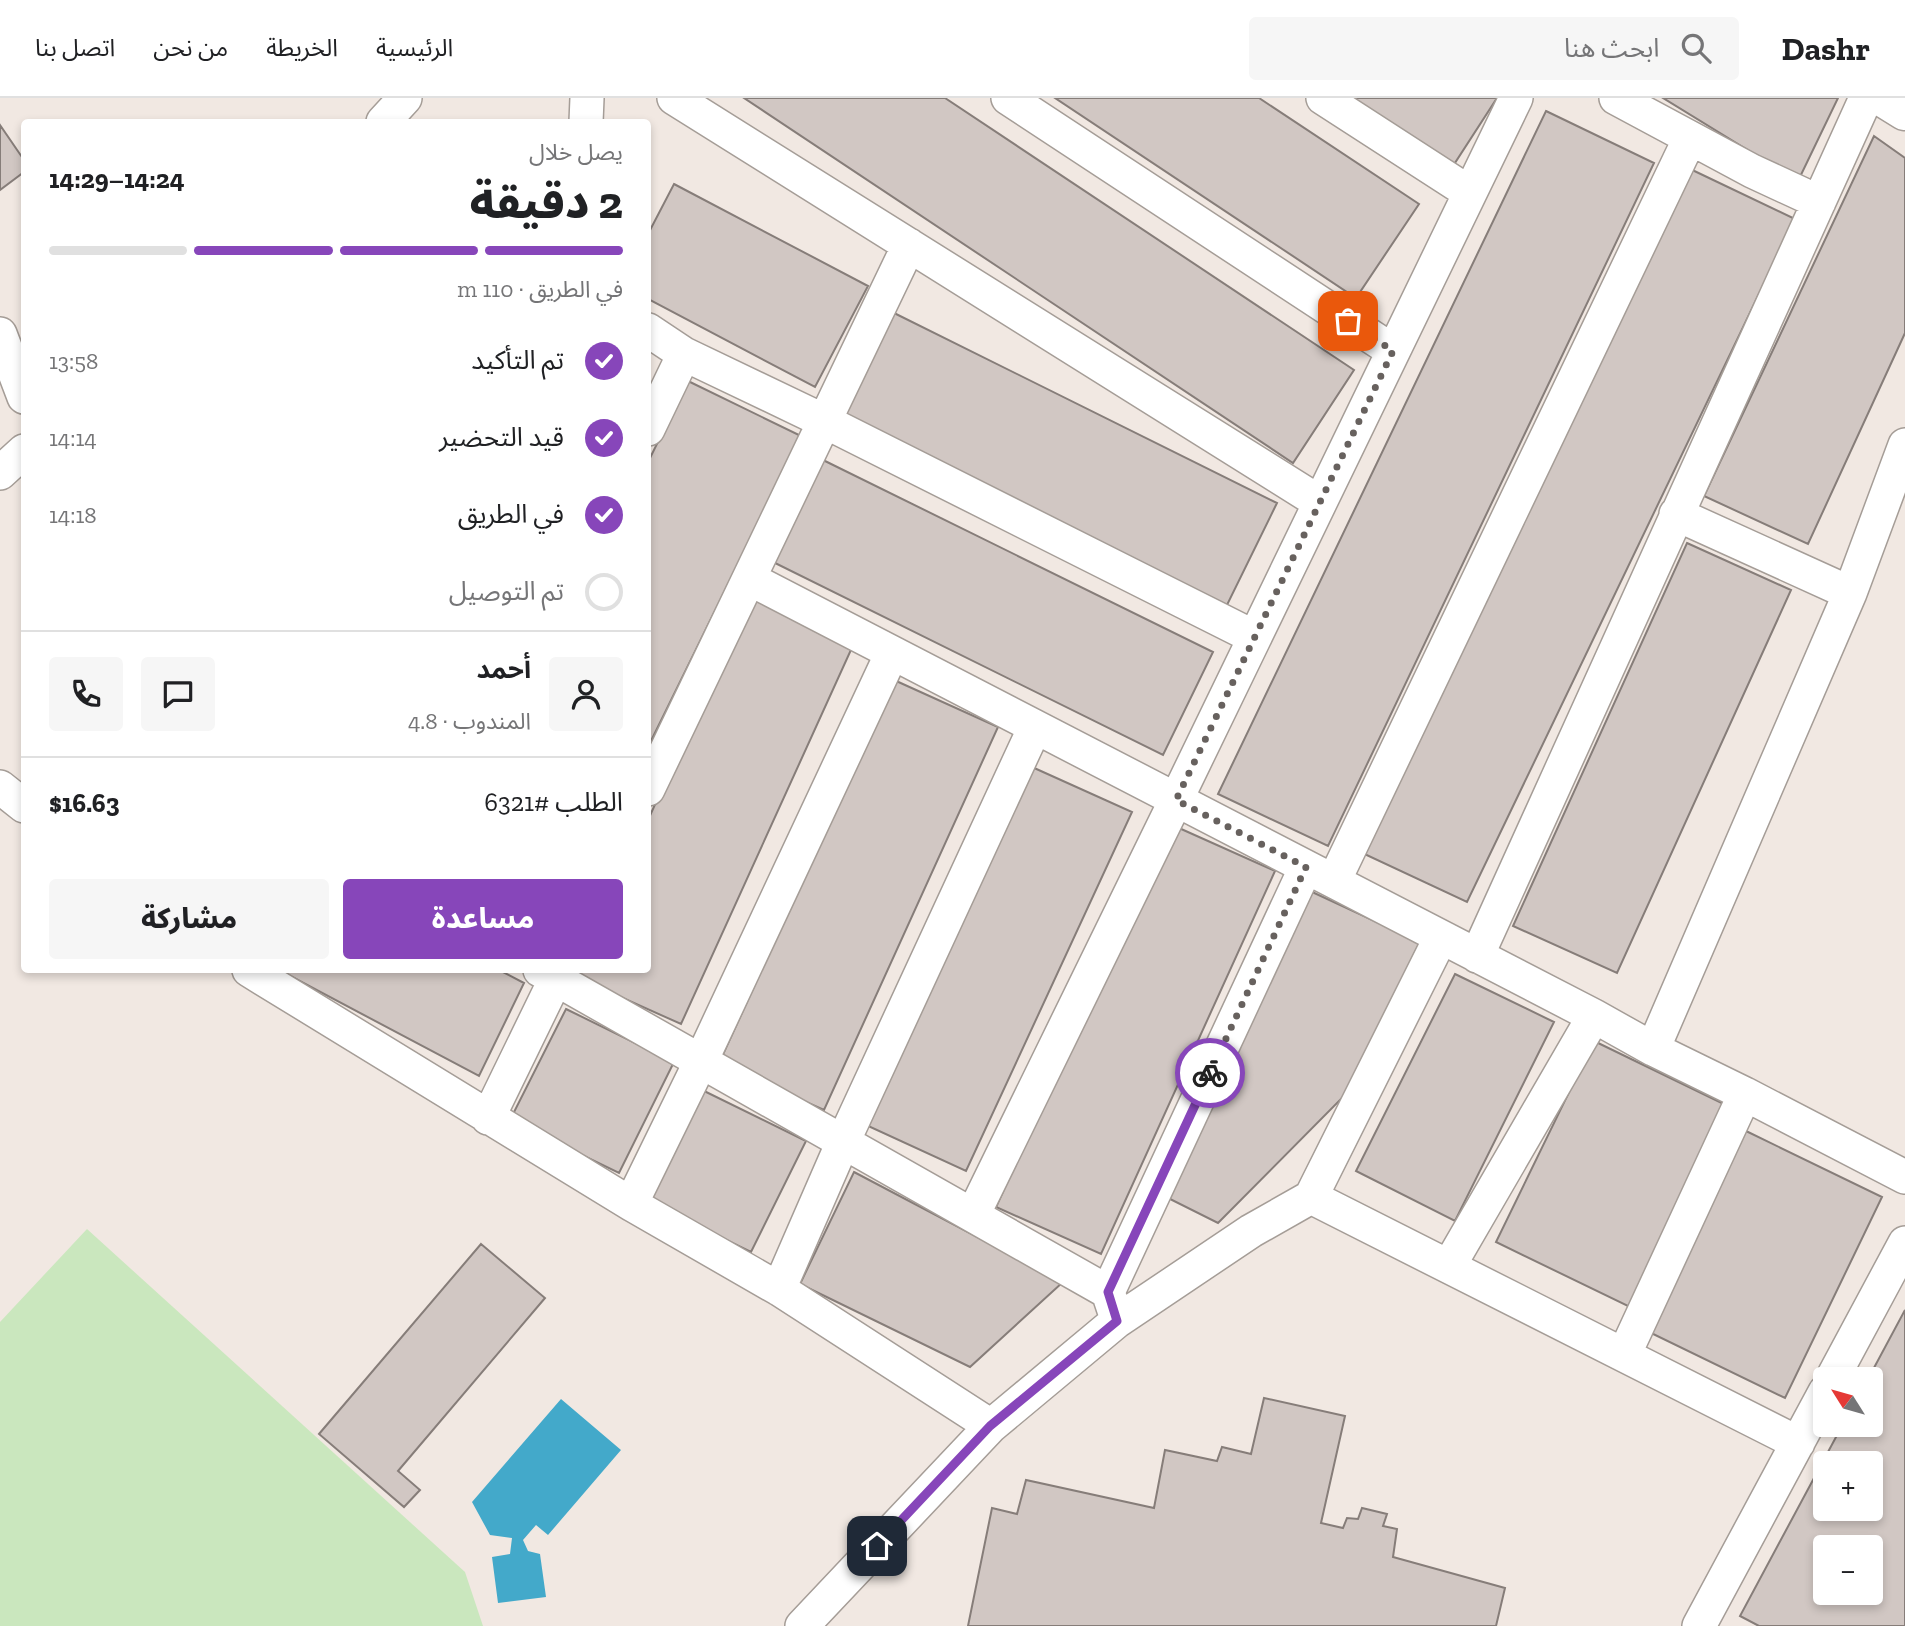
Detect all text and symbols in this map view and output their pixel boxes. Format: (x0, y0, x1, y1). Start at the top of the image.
search box (1249, 17, 1739, 80)
icon: search (1677, 29, 1715, 67)
text: Dashr (1781, 29, 1870, 68)
text: ابحث هنا (1564, 32, 1659, 64)
text: اتصل بنا (35, 33, 115, 62)
text: من نحن (153, 33, 228, 62)
text: الخريطة (266, 33, 338, 62)
text: الرئيسية (376, 33, 453, 62)
text: يصل خلال (529, 138, 623, 166)
text: 14:24–14:29 (49, 163, 185, 195)
text: 2 دقيقة (470, 175, 623, 230)
text: في الطريق · 110 m (457, 275, 623, 303)
pin (1318, 291, 1378, 351)
icon: bag (1329, 302, 1367, 340)
icon: check (585, 342, 623, 380)
text: تم التأكيد (471, 344, 564, 376)
text: 13:58 (49, 347, 98, 375)
icon: check (585, 419, 623, 457)
text: قيد التحضير (439, 421, 564, 453)
text: 14:14 (49, 424, 97, 452)
icon: check (585, 496, 623, 534)
text: في الطريق (458, 498, 564, 530)
text: 14:18 (49, 501, 97, 529)
text: تم التوصيل (449, 575, 564, 607)
text: أحمد (477, 653, 531, 685)
button: phone (49, 657, 123, 731)
button: chat (141, 657, 215, 731)
button: person (549, 657, 623, 731)
text: المندوب · 4.8 (408, 707, 531, 735)
text: الطلب #6321 (484, 786, 623, 818)
text: $16.63 (49, 787, 120, 819)
button: مشاركة (49, 879, 329, 959)
button: مساعدة (343, 879, 623, 959)
courier (1175, 1038, 1245, 1108)
icon: bike (1191, 1054, 1229, 1092)
north arrow (1813, 1367, 1883, 1437)
map controls (1813, 1367, 1883, 1605)
button: + (1813, 1451, 1883, 1521)
pin (847, 1516, 907, 1576)
icon: home (858, 1527, 896, 1565)
button: − (1813, 1535, 1883, 1605)

